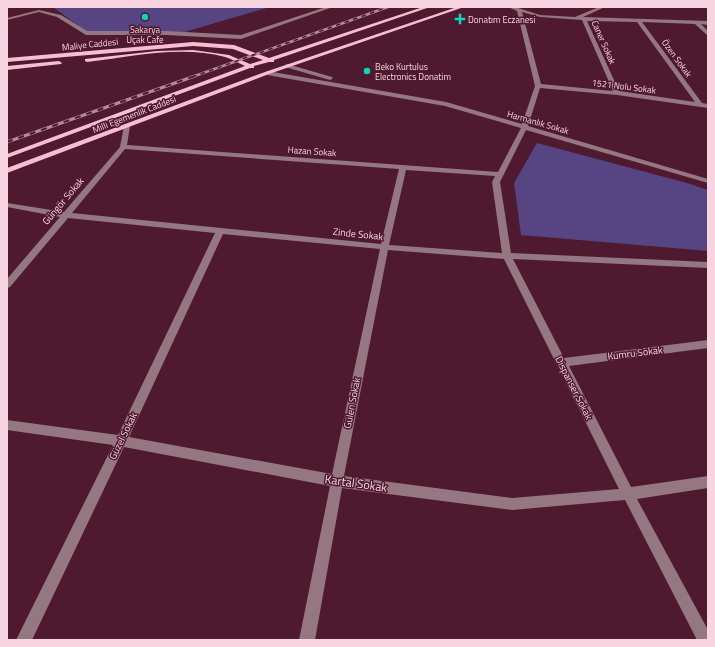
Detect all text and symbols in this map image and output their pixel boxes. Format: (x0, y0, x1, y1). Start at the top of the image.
marker: Sakarya Uçak Cafe (140, 12, 150, 22)
place label: Donatım Eczanesi (468, 13, 536, 26)
marker: Donatım Eczanesi (455, 14, 465, 24)
street label: Caner Sokak (589, 18, 620, 67)
place label: Sakarya Uçak Cafe (126, 23, 164, 46)
street label: Maliye Caddesi (61, 35, 119, 53)
street label: Özen Sokak (659, 36, 696, 80)
place label: Beko Kurtulus Electronics Donatim (375, 60, 451, 83)
marker: Beko Kurtulus Electronics Donatim (362, 66, 372, 76)
street label: 1521 Nolu Sokak (591, 76, 657, 96)
street label: Milli Egemenlik Caddesi (90, 92, 178, 136)
street label: Harmanlık Sokak (506, 107, 571, 137)
street label: Hazan Sokak (287, 143, 337, 159)
street label: Güngör Sokak (39, 174, 88, 228)
street label: Zinde Sokak (332, 224, 384, 244)
street label: Kumru Sokak (607, 342, 664, 364)
street label: Dispanser Sokak (552, 354, 597, 423)
street label: Gülen Sokak (340, 376, 364, 430)
street label: Güzel Sokak (105, 410, 141, 462)
street label: Kartal Sokak (324, 469, 389, 497)

